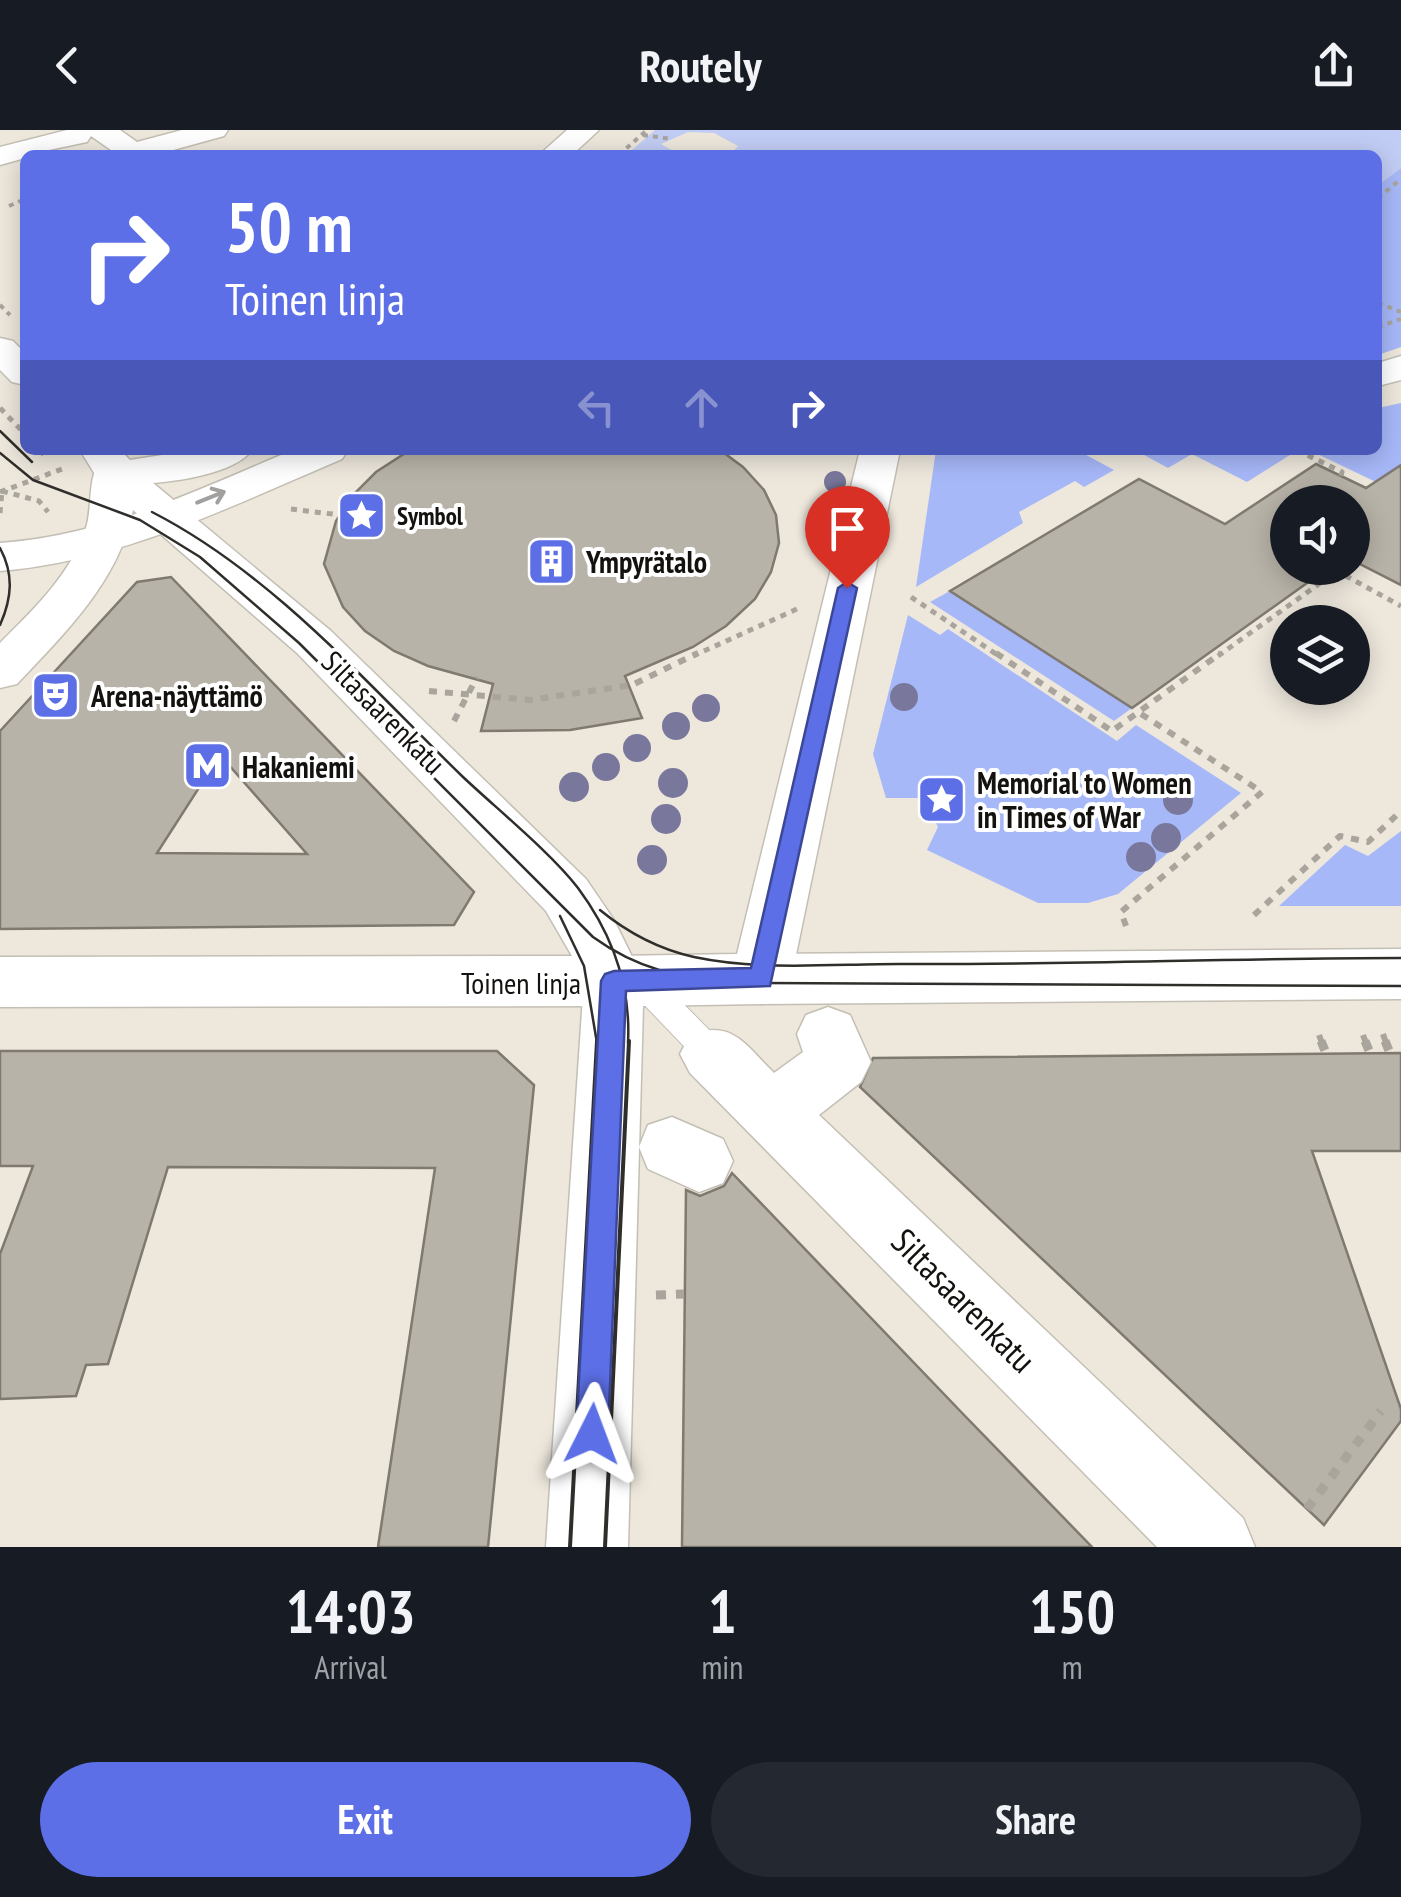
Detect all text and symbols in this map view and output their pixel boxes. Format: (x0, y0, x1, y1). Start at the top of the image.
text: Routely (639, 36, 762, 94)
icon: back (40, 38, 95, 93)
icon: share (1306, 38, 1361, 93)
text: 50 m (225, 181, 353, 271)
icon: right (60, 190, 190, 320)
text: Toinen linja (225, 269, 405, 327)
icon: left (569, 380, 624, 435)
icon: ahead (674, 380, 729, 435)
icon: right (779, 380, 834, 435)
map controls (1270, 485, 1370, 705)
button: sound (1270, 485, 1370, 585)
one-way arrow (195, 486, 226, 504)
pin (805, 486, 890, 589)
place icon: Symbol (336, 490, 388, 542)
place label: Symbol (397, 500, 464, 532)
icon: arrive (820, 501, 875, 556)
building icon: Ympyrätalo (525, 535, 577, 587)
place label: Ympyrätalo (585, 542, 707, 581)
button: layers (1270, 605, 1370, 705)
street label: Siltasaarenkatu (314, 642, 454, 782)
theatre icon: Arena-näyttämö (30, 669, 82, 721)
place label: Arena-näyttämö (90, 676, 263, 715)
metro station icon: Hakaniemi (181, 740, 233, 792)
place label: Hakaniemi (242, 747, 355, 786)
place label: Memorial to Women in Times of War (977, 763, 1192, 836)
place icon: Memorial to Women in Times of War (916, 773, 968, 825)
street label: Toinen linja (461, 963, 581, 1002)
street label: Siltasaarenkatu (882, 1218, 1046, 1382)
position arrow (540, 1382, 644, 1486)
text: 14:03 (286, 1572, 416, 1650)
text: 1 (708, 1572, 737, 1650)
text: 150 (1029, 1572, 1115, 1650)
text: Arrival (315, 1646, 387, 1688)
text: min (701, 1646, 743, 1688)
text: m (1062, 1646, 1083, 1688)
button: Exit (40, 1762, 691, 1877)
button: Share (711, 1762, 1361, 1877)

